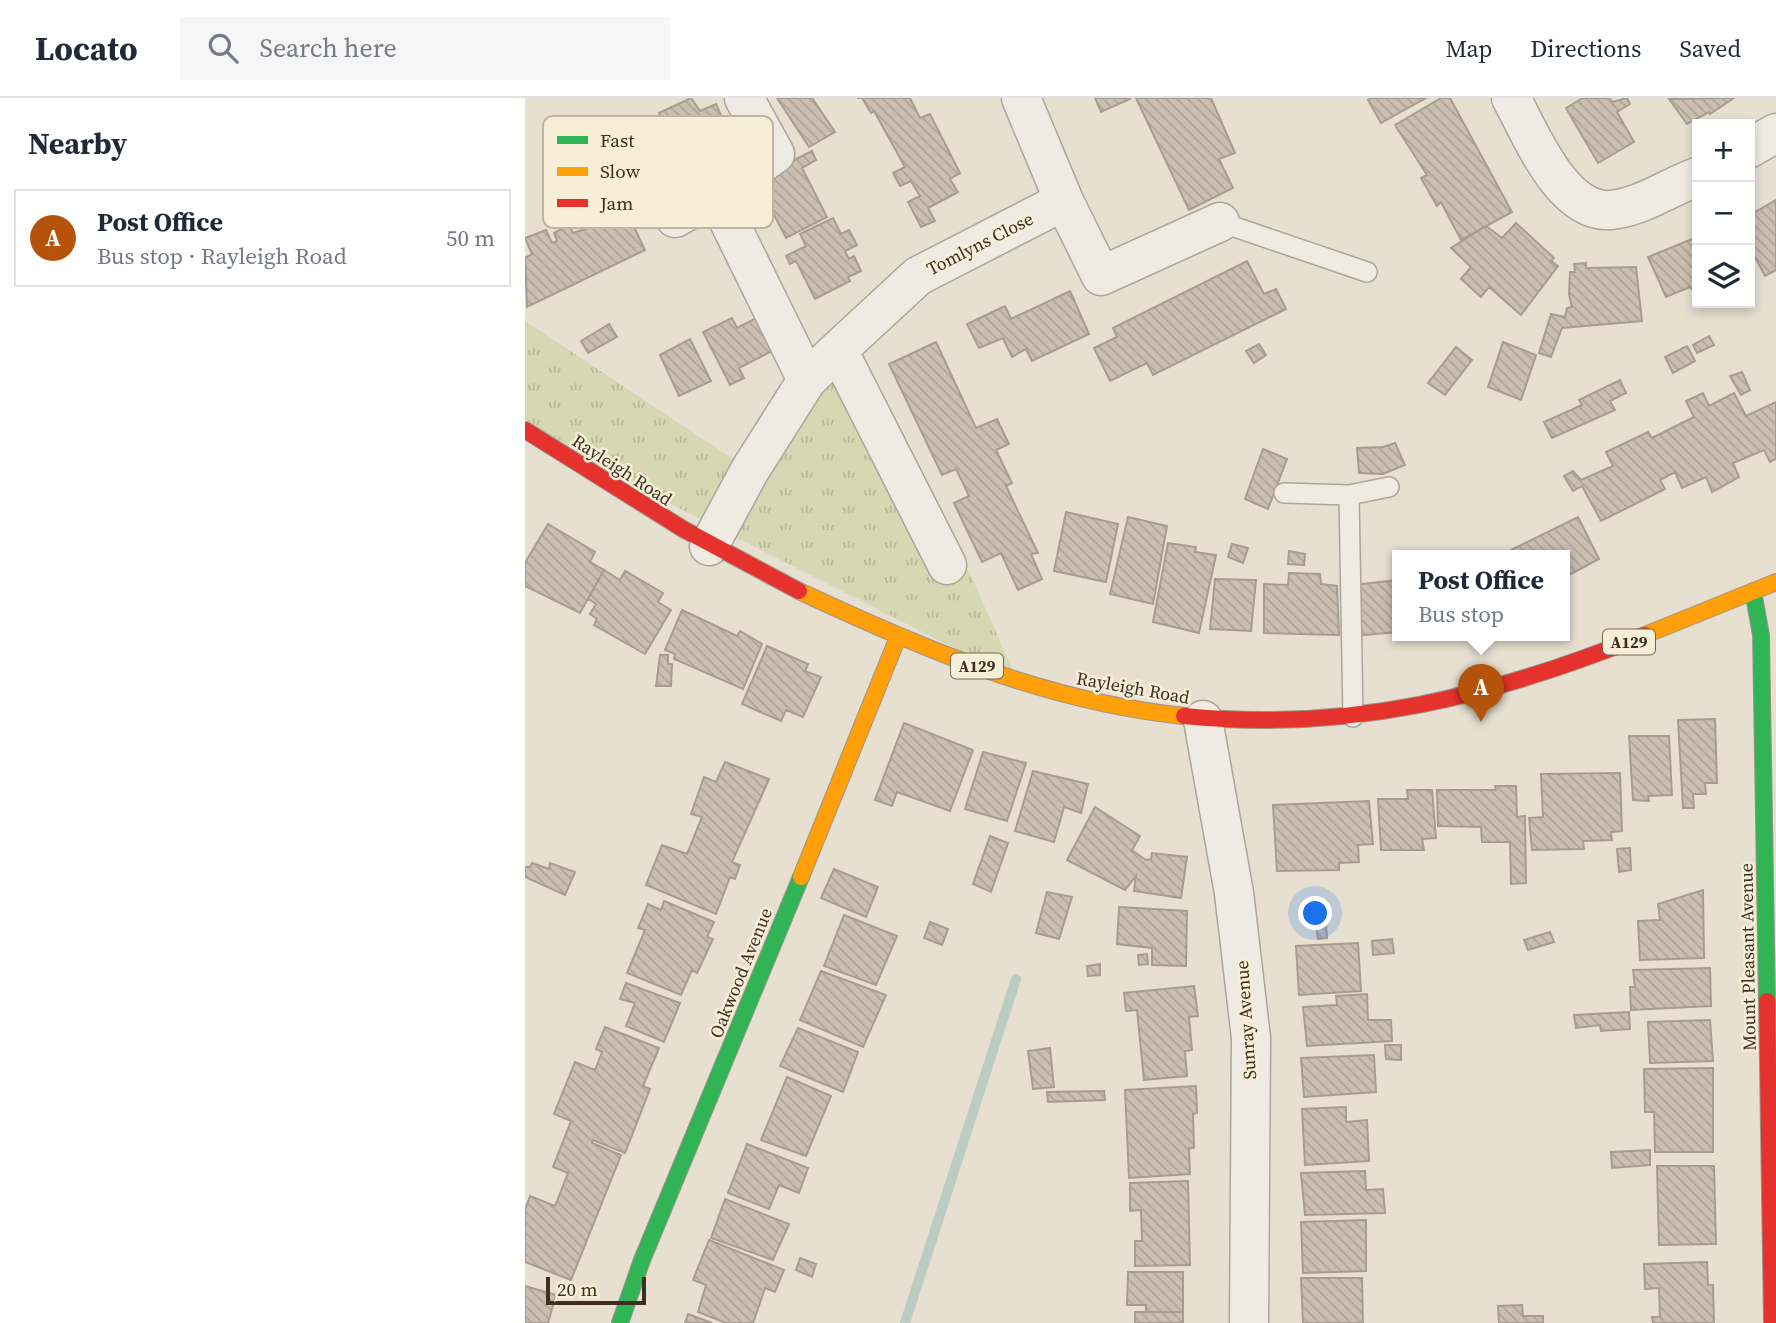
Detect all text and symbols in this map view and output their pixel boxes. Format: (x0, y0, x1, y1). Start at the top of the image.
search box (180, 17, 670, 80)
text: Locato (35, 26, 138, 71)
icon: search (204, 29, 242, 67)
text: Search here (260, 30, 397, 66)
text: Map (1445, 32, 1492, 65)
text: Directions (1530, 32, 1641, 65)
text: Saved (1679, 32, 1741, 65)
legend (543, 116, 773, 228)
map controls (1692, 119, 1755, 308)
button: + (1692, 119, 1755, 182)
text: Nearby (28, 123, 127, 164)
text: Fast (600, 127, 635, 153)
text: Slow (600, 158, 641, 184)
button: − (1692, 182, 1755, 245)
text: Jam (599, 190, 633, 216)
text: Post Office (97, 204, 223, 240)
street label: Tomlyns Close (922, 206, 1037, 281)
text: A (45, 222, 61, 254)
text: 50 m (446, 222, 495, 254)
text: Bus stop · Rayleigh Road (97, 240, 347, 272)
button: layers (1692, 245, 1755, 308)
street label: Rayleigh Road (567, 428, 677, 511)
popup (1392, 550, 1570, 641)
text: Post Office (1418, 562, 1544, 598)
text: Bus stop (1418, 598, 1504, 630)
road number: A129 (1603, 629, 1655, 654)
road number: A129 (951, 653, 1003, 678)
pin: A (1458, 664, 1504, 722)
street label: Rayleigh Road (1075, 665, 1192, 710)
street label: Mount Pleasant Avenue (1733, 863, 1762, 1051)
your location (1298, 896, 1332, 930)
street label: Oakwood Avenue (703, 904, 778, 1042)
street label: Sunray Avenue (1229, 960, 1262, 1080)
scale bar (546, 1274, 646, 1306)
text: 20 m (557, 1276, 598, 1302)

